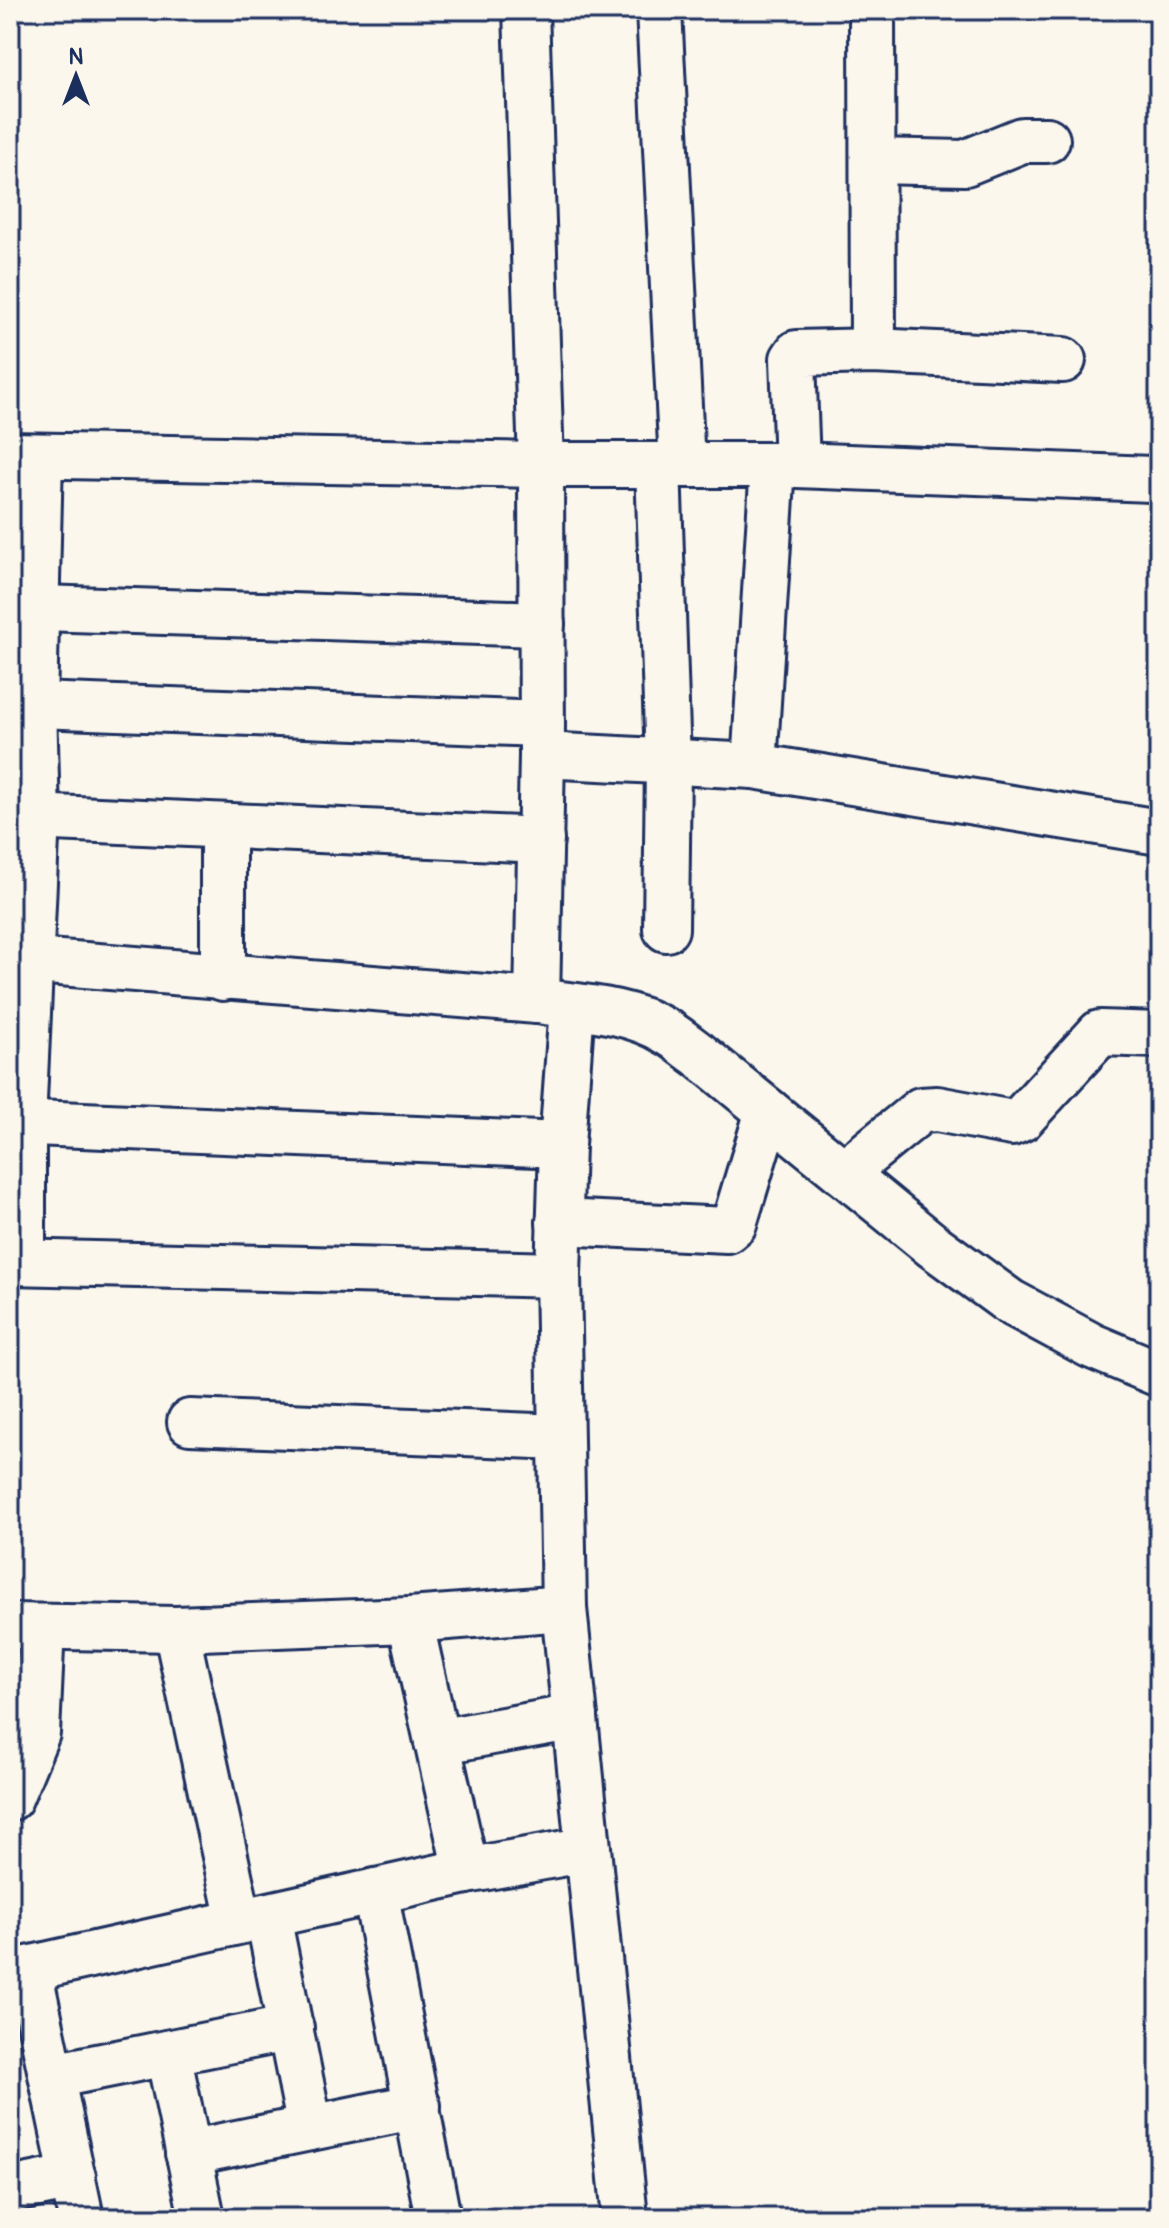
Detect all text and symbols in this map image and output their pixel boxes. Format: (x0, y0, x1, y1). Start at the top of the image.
north arrow (36, 36, 116, 116)
text: N (69, 43, 84, 71)

